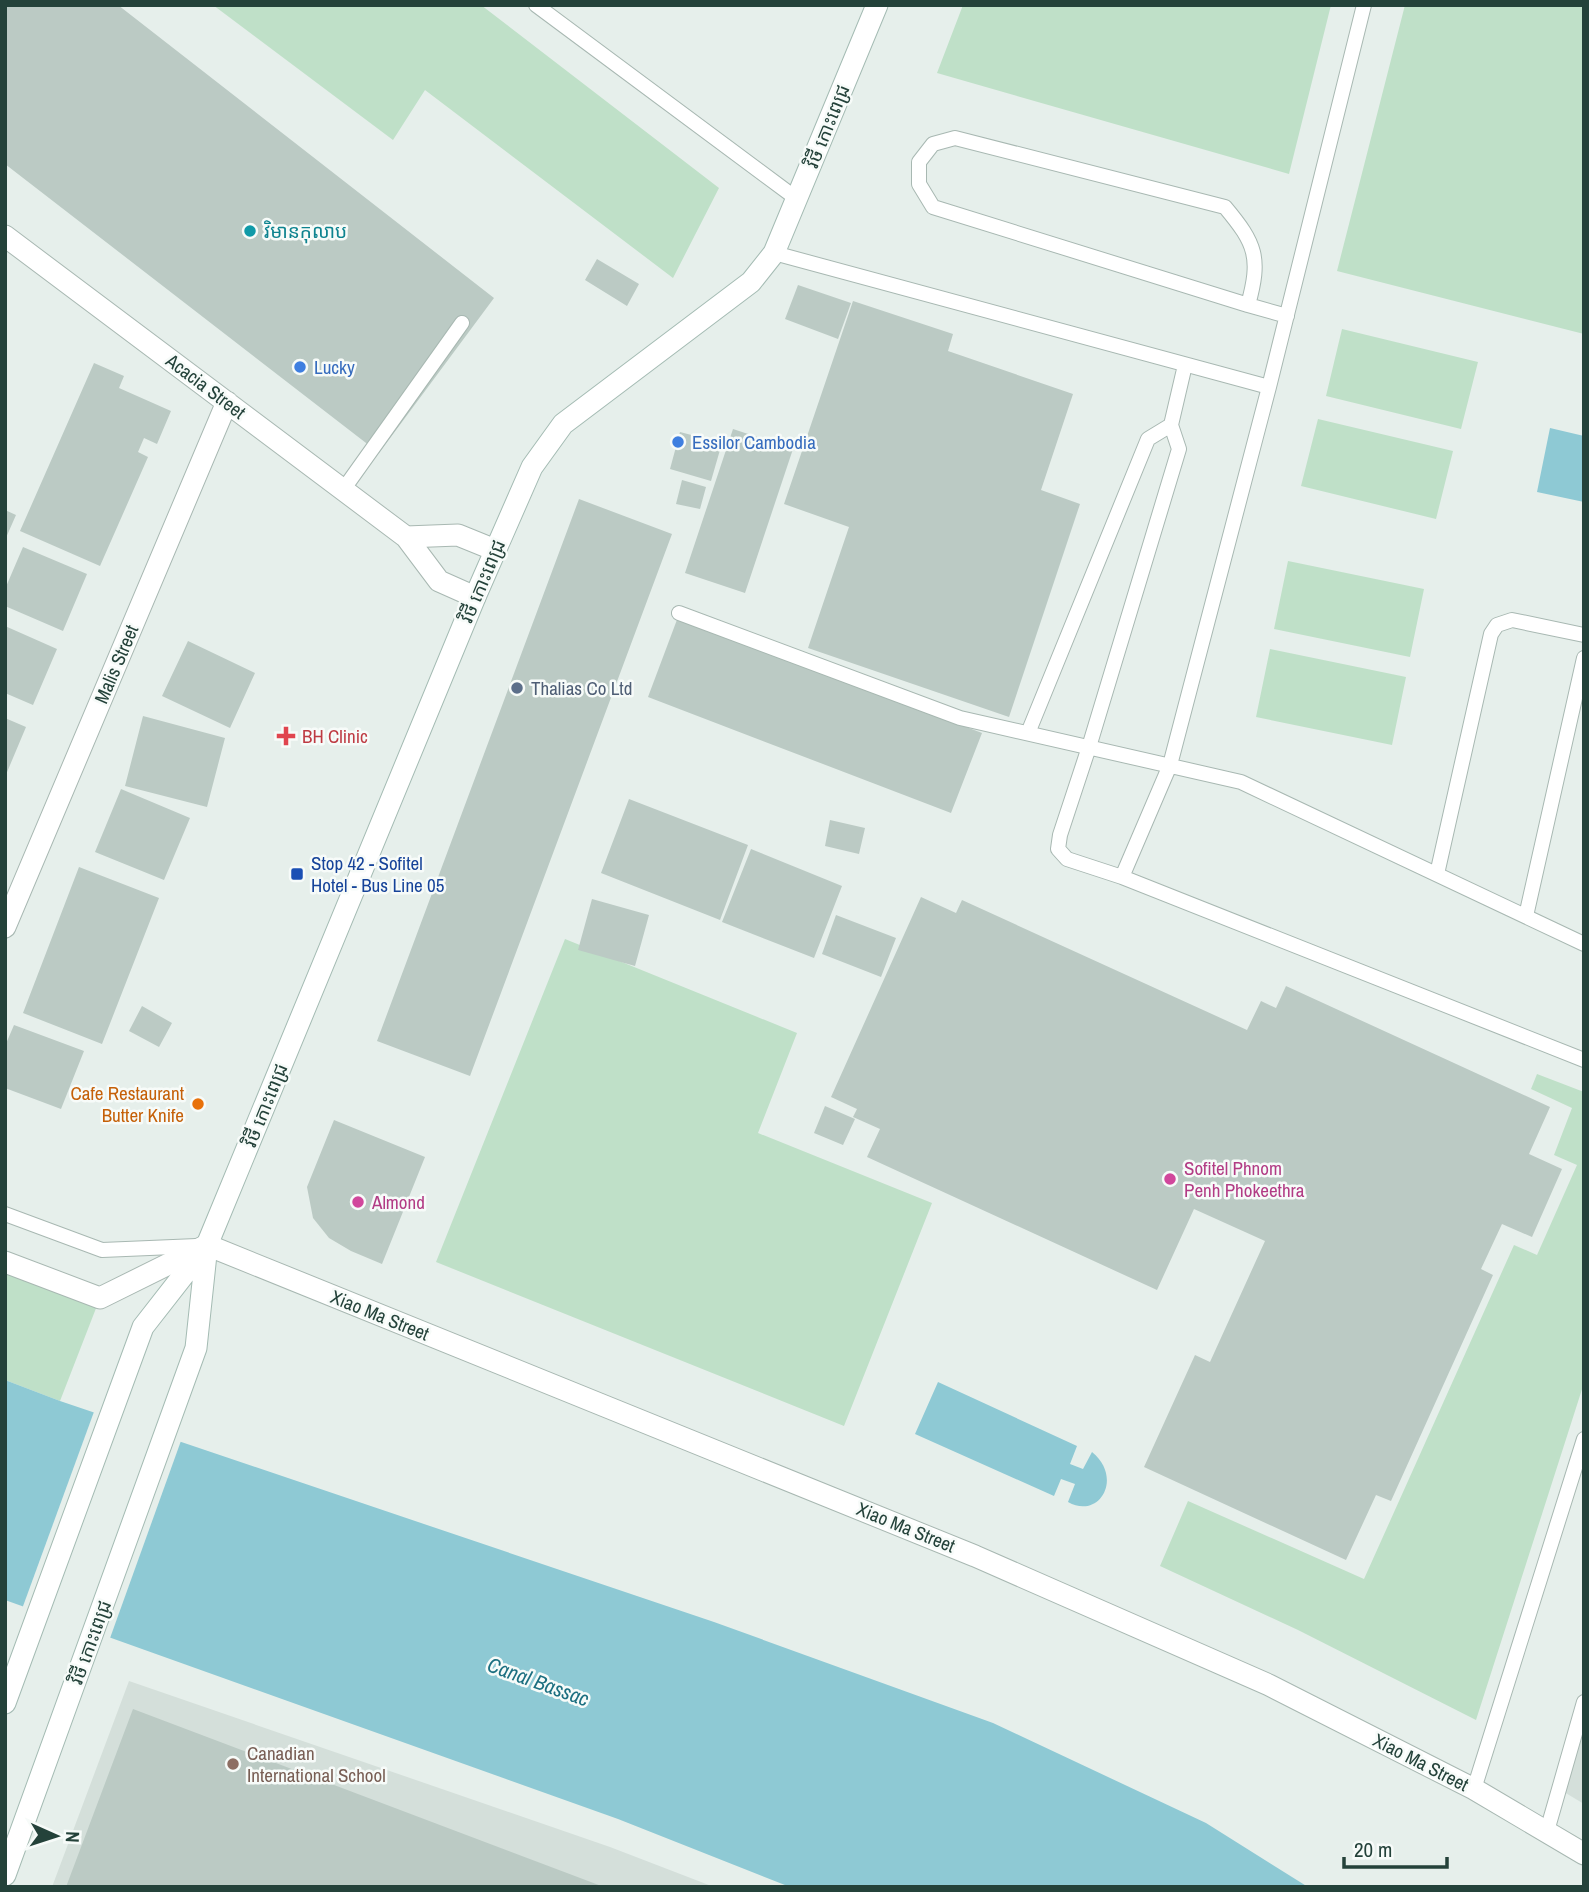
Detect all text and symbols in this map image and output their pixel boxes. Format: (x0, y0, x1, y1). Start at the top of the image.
street label: វិថី កោះពេជ្រ (798, 80, 856, 172)
place label: វិមានកុលាប (263, 218, 347, 244)
marker: វិមានកុលាប (242, 223, 258, 239)
street label: Acacia Street (160, 347, 252, 425)
place label: Lucky (314, 354, 355, 380)
marker: Lucky (292, 359, 308, 375)
place label: Essilor Cambodia (692, 429, 816, 455)
marker: Essilor Cambodia (670, 434, 686, 450)
street label: វិថី កោះពេជ្រ (453, 535, 511, 627)
street label: Malis Street (88, 620, 144, 707)
place label: Thalias Co Ltd (531, 675, 632, 701)
marker: Thalias Co Ltd (509, 680, 525, 696)
place label: BH Clinic (302, 723, 368, 749)
marker: BH Clinic (276, 726, 296, 746)
place label: Stop 42 - Sofitel Hotel - Bus Line 05 (311, 850, 445, 898)
marker: Stop 42 - Sofitel Hotel - Bus Line 05 (289, 866, 305, 882)
street label: វិថី កោះពេជ្រ (236, 1059, 294, 1151)
place label: Cafe Restaurant Butter Knife (71, 1080, 185, 1128)
marker: Cafe Restaurant Butter Knife (190, 1096, 206, 1112)
place label: Sofitel Phnom Penh Phokeethra (1184, 1155, 1305, 1203)
marker: Sofitel Phnom Penh Phokeethra (1162, 1171, 1178, 1187)
place label: Almond (371, 1189, 425, 1215)
marker: Almond (350, 1194, 366, 1210)
street label: Xiao Ma Street (327, 1283, 434, 1347)
street label: Xiao Ma Street (853, 1495, 960, 1559)
street label: វិថី កោះពេជ្រ (63, 1596, 117, 1688)
water label: Canal Bassac (483, 1650, 593, 1713)
street label: Xiao Ma Street (1369, 1727, 1474, 1797)
place label: Canadian International School (247, 1740, 386, 1788)
marker: Canadian International School (225, 1756, 241, 1772)
north arrow (21, 1801, 91, 1871)
scale bar (1344, 1826, 1447, 1870)
text: N (60, 1831, 86, 1843)
text: 20 m (1354, 1835, 1392, 1864)

